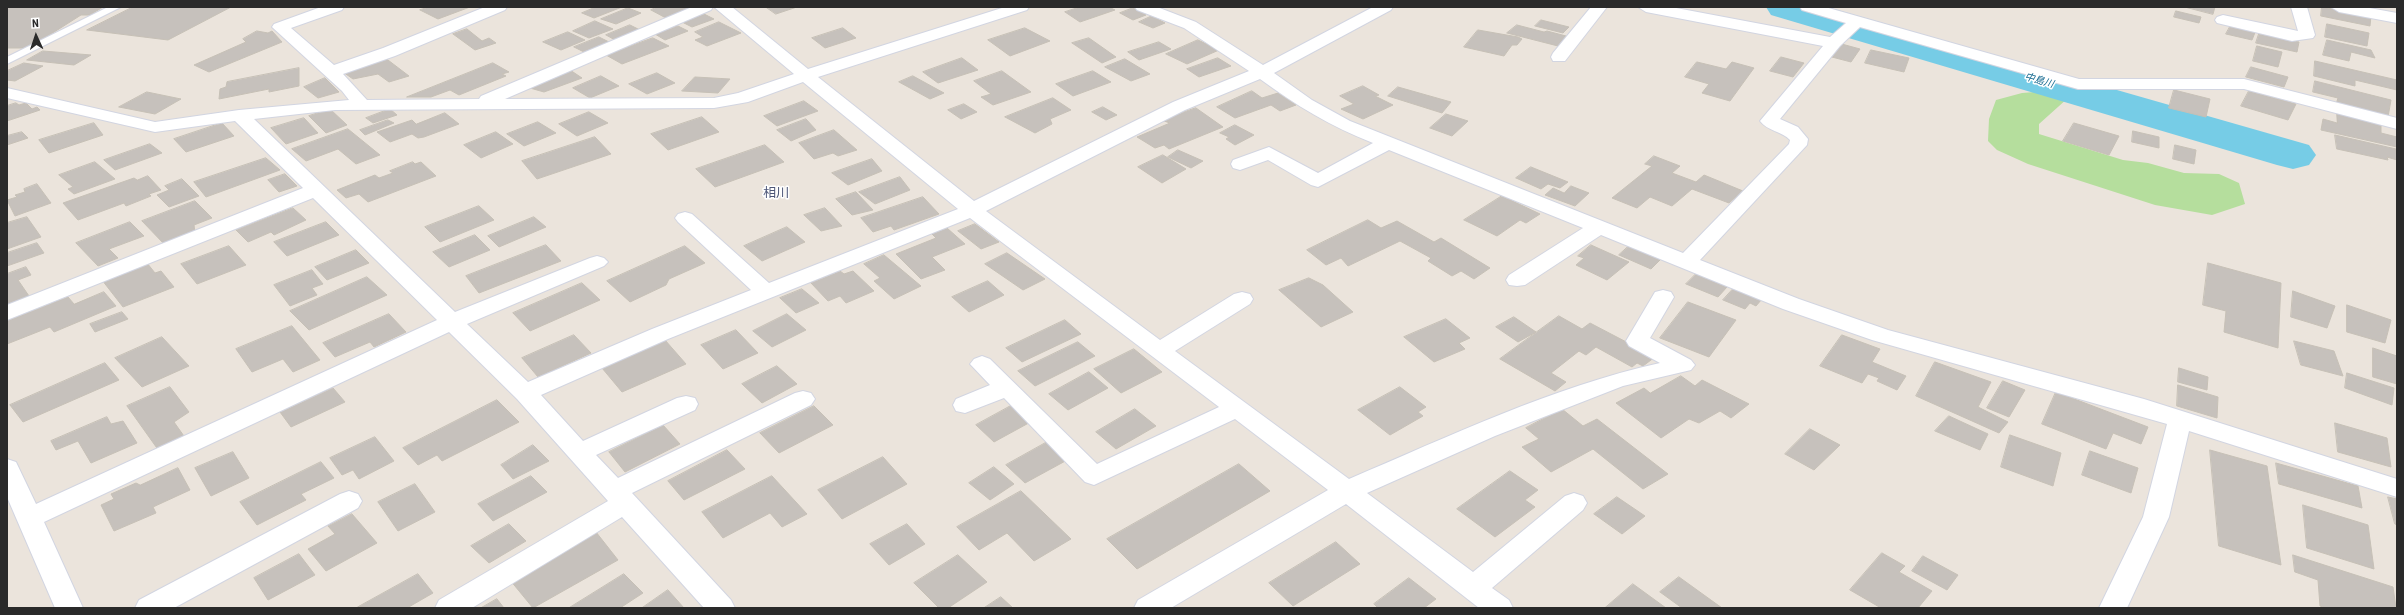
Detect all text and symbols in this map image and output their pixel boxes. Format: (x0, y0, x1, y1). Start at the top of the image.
north arrow (16, 16, 56, 56)
text: N (32, 17, 39, 30)
water label: 中島川 (2023, 71, 2055, 91)
district label: 相川 (763, 186, 789, 202)

